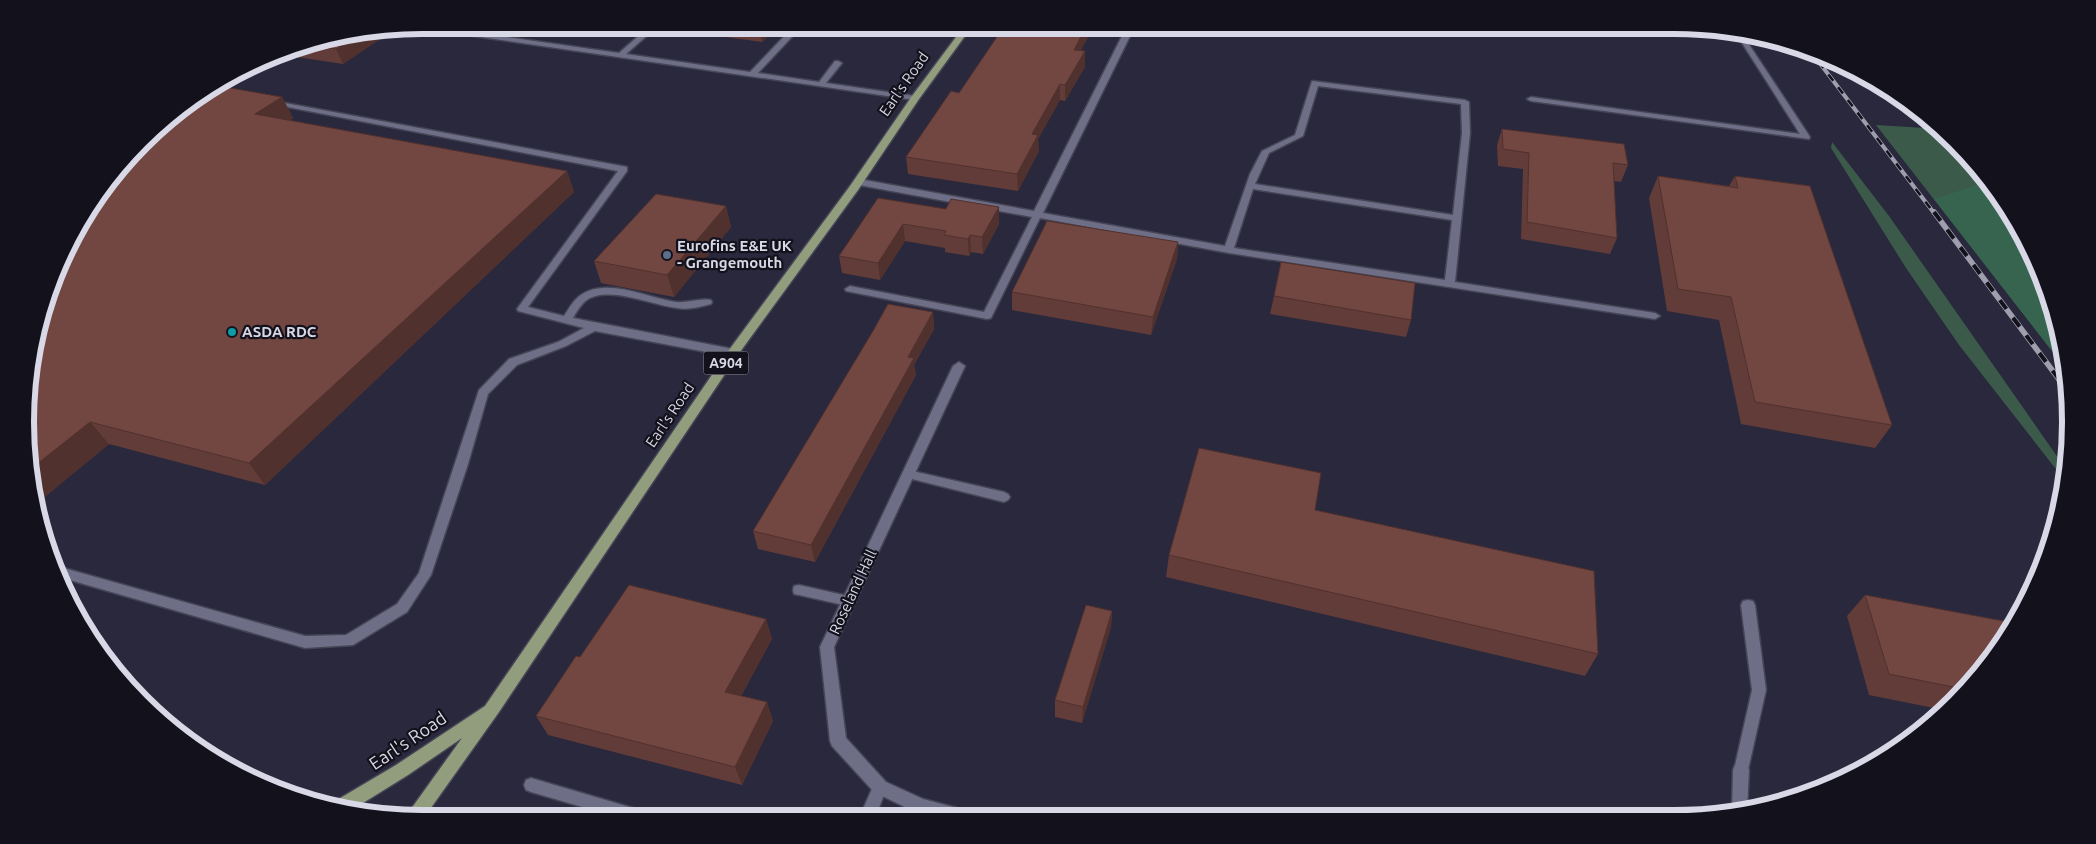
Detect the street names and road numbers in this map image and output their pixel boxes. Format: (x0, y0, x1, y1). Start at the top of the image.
street label: Earl's Road (875, 49, 932, 119)
road number: A904 (704, 352, 748, 374)
street label: Earl's Road (642, 379, 697, 450)
street label: Roseland Hall (826, 547, 880, 637)
street label: Earl's Road (365, 707, 450, 773)

